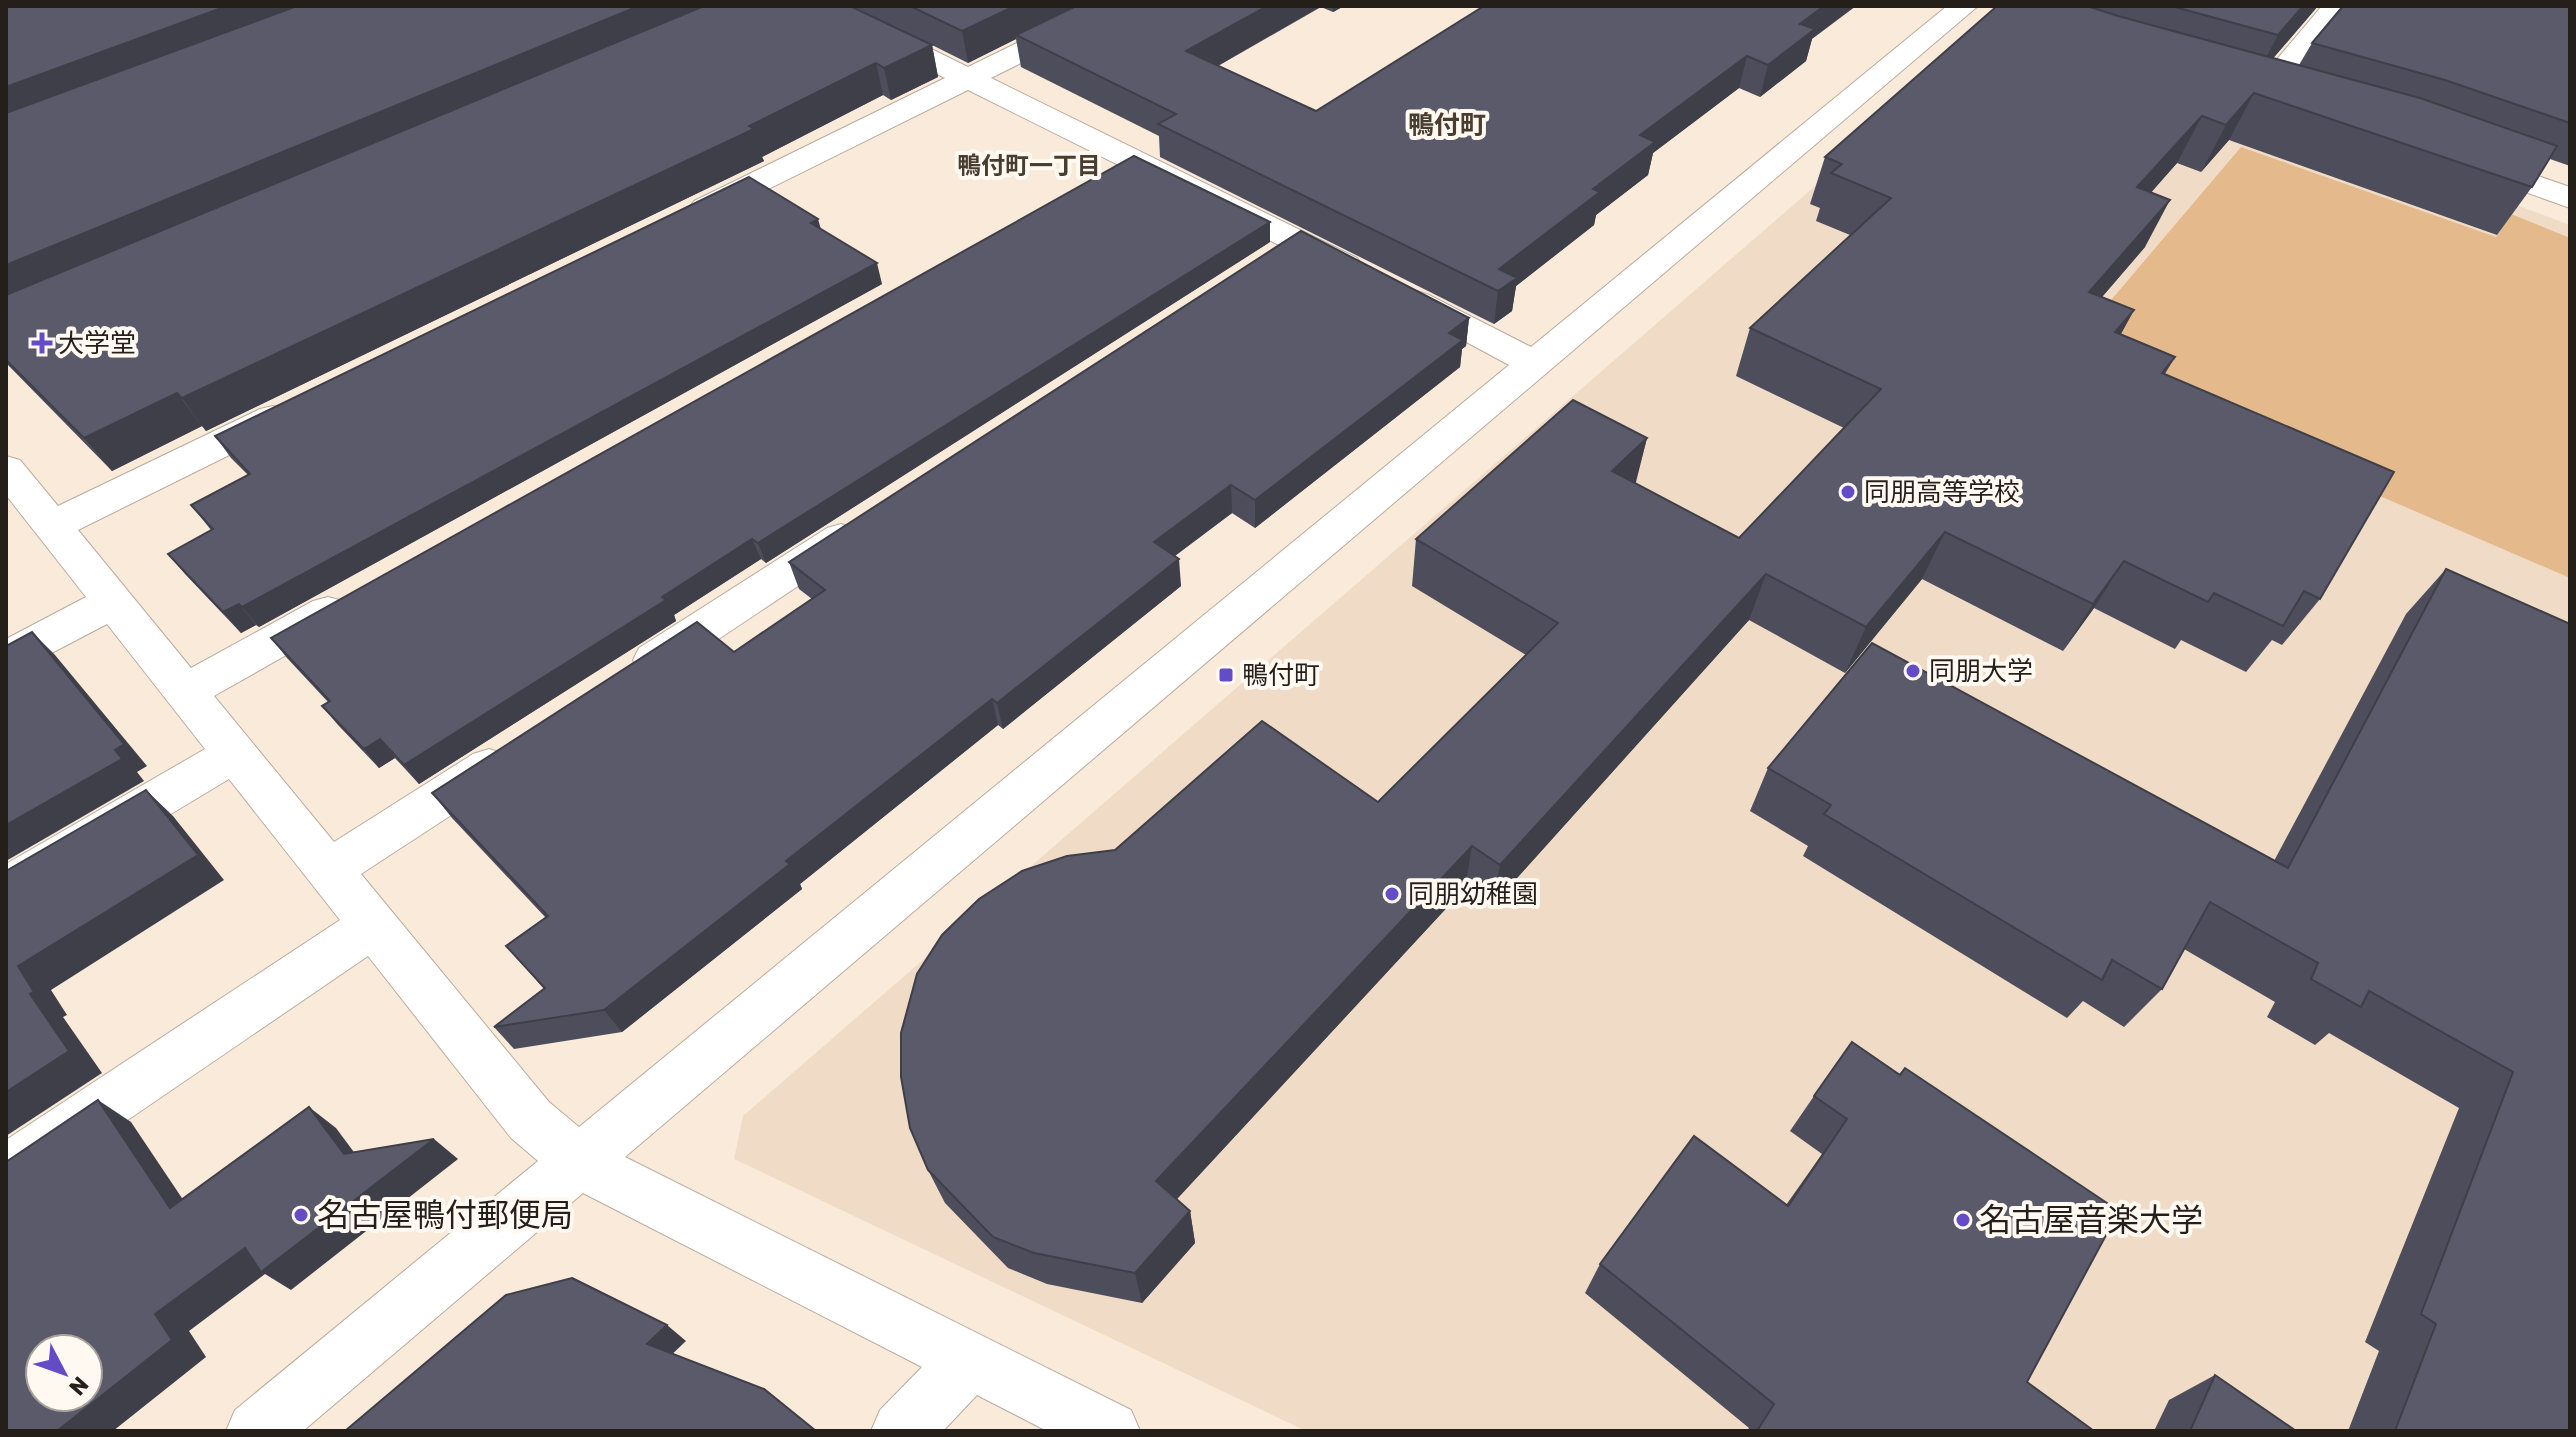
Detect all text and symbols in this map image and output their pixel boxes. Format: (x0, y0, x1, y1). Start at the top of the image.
district label: 鴨付町 (1408, 110, 1486, 141)
district label: 鴨付町一丁目 (957, 152, 1101, 180)
place label: 大学堂 (58, 328, 136, 359)
marker: 大学堂 (33, 334, 51, 352)
place label: 同朋高等学校 (1864, 477, 2020, 508)
marker: 同朋高等学校 (1839, 483, 1857, 501)
place label: 同朋大学 (1929, 656, 2033, 687)
place label: 鴨付町 (1242, 660, 1320, 691)
marker: 同朋大学 (1904, 662, 1922, 680)
marker: 鴨付町 (1217, 666, 1235, 684)
place label: 同朋幼稚園 (1408, 879, 1538, 910)
marker: 同朋幼稚園 (1383, 885, 1401, 903)
place label: 名古屋鴨付郵便局 (317, 1196, 573, 1234)
place label: 名古屋音楽大学 (1979, 1201, 2203, 1239)
marker: 名古屋鴨付郵便局 (292, 1206, 310, 1224)
marker: 名古屋音楽大学 (1954, 1211, 1972, 1229)
north arrow (24, 1333, 104, 1413)
text: N (63, 1371, 94, 1401)

